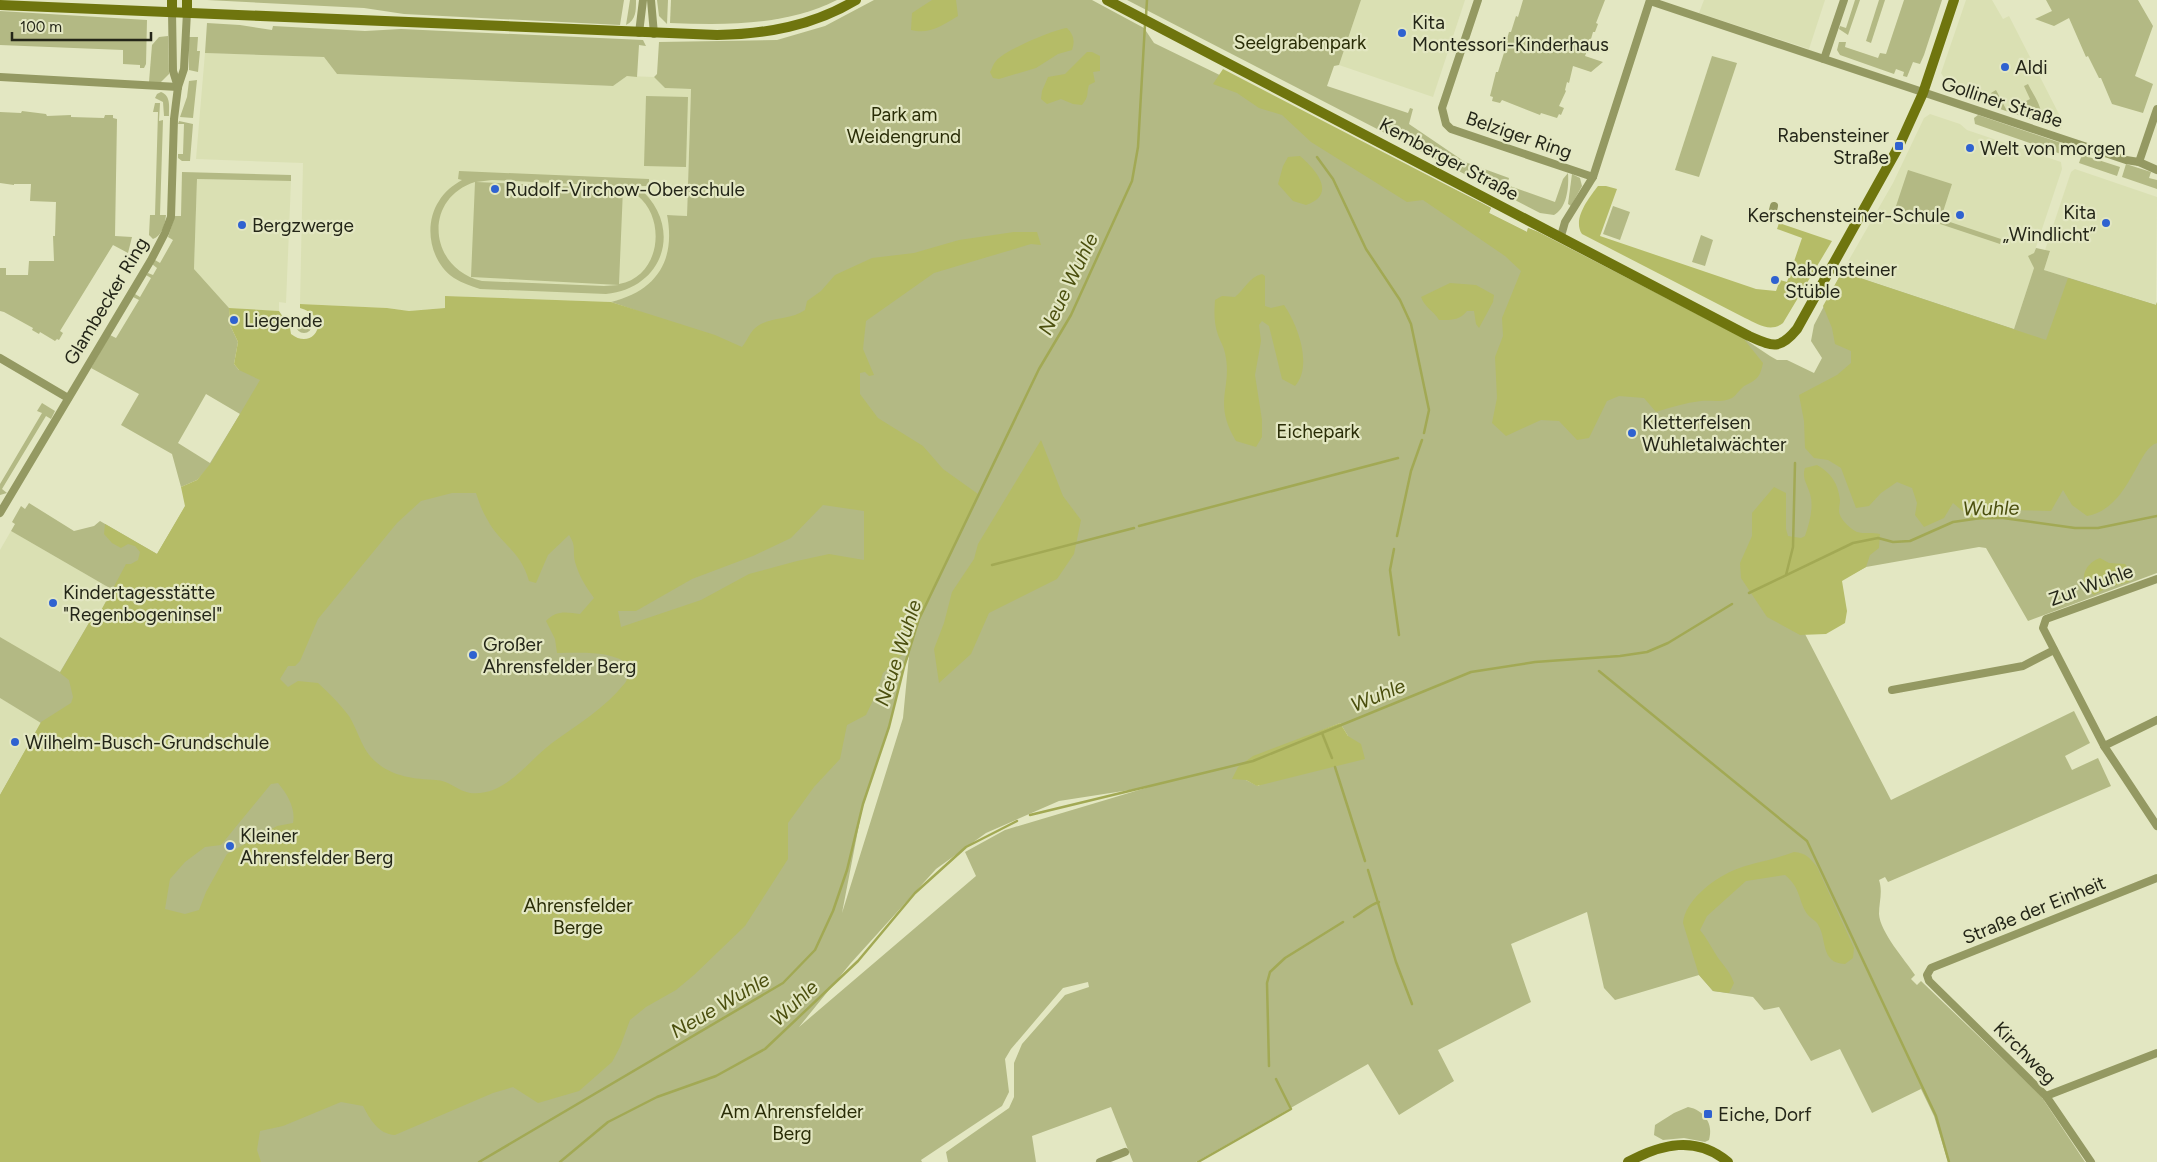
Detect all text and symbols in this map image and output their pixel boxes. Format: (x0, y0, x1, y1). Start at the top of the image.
scale bar (12, 10, 151, 42)
place label: Kita Montessori-Kinderhaus (1412, 11, 1609, 56)
text: 100 m (20, 18, 62, 36)
marker: Kita Montessori-Kinderhaus (1396, 27, 1408, 39)
park label: Seelgrabenpark (1234, 31, 1367, 54)
place label: Aldi (2015, 56, 2048, 79)
marker: Aldi (1999, 61, 2011, 73)
street label: Golliner Straße (1938, 72, 2066, 132)
park label: Park am Weidengrund (847, 103, 961, 148)
street label: Belziger Ring (1463, 106, 1575, 164)
street label: Kemberger Straße (1375, 113, 1523, 205)
place label: Rabensteiner Straße (1777, 124, 1890, 169)
place label: Welt von morgen (1980, 137, 2126, 160)
marker: Rabensteiner Straße (1893, 140, 1905, 152)
marker: Welt von morgen (1964, 142, 1976, 154)
place label: Rudolf-Virchow-Oberschule (505, 178, 745, 201)
marker: Rudolf-Virchow-Oberschule (489, 183, 501, 195)
place label: Kita „Windlicht“ (2003, 201, 2096, 246)
place label: Kerschensteiner-Schule (1747, 204, 1950, 227)
marker: Kerschensteiner-Schule (1954, 209, 1966, 221)
place label: Bergzwerge (252, 214, 354, 237)
marker: Kita „Windlicht“ (2100, 217, 2112, 229)
marker: Bergzwerge (236, 219, 248, 231)
water label: Neue Wuhle (1033, 229, 1103, 339)
street label: Glambecker Ring (59, 233, 153, 369)
place label: Rabensteiner Stüble (1785, 258, 1897, 303)
marker: Rabensteiner Stüble (1769, 274, 1781, 286)
place label: Liegende (244, 309, 322, 332)
marker: Liegende (228, 314, 240, 326)
place label: Kletterfelsen Wuhletalwächter (1642, 411, 1787, 456)
park label: Eichepark (1276, 420, 1361, 443)
marker: Kletterfelsen Wuhletalwächter (1626, 427, 1638, 439)
water label: Wuhle (1962, 496, 2020, 520)
street label: Zur Wuhle (2046, 559, 2136, 611)
place label: Kindertagesstätte "Regenbogeninsel" (63, 581, 222, 626)
marker: Kindertagesstätte "Regenbogeninsel" (47, 597, 59, 609)
water label: Neue Wuhle (870, 597, 926, 709)
place label: Großer Ahrensfelder Berg (483, 633, 636, 678)
marker: Großer Ahrensfelder Berg (467, 649, 479, 661)
water label: Wuhle (1347, 673, 1409, 717)
place label: Wilhelm-Busch-Grundschule (25, 731, 269, 754)
marker: Wilhelm-Busch-Grundschule (9, 736, 21, 748)
place label: Kleiner Ahrensfelder Berg (240, 824, 393, 869)
marker: Kleiner Ahrensfelder Berg (224, 840, 236, 852)
street label: Straße der Einheit (1959, 871, 2109, 949)
park label: Ahrensfelder Berge (523, 894, 633, 939)
water label: Neue Wuhle (666, 967, 774, 1043)
water label: Wuhle (765, 975, 823, 1031)
street label: Kirchweg (1989, 1017, 2061, 1089)
park label: Am Ahrensfelder Berg (721, 1100, 864, 1145)
place label: Eiche, Dorf (1718, 1103, 1811, 1126)
marker: Eiche, Dorf (1702, 1108, 1714, 1120)

